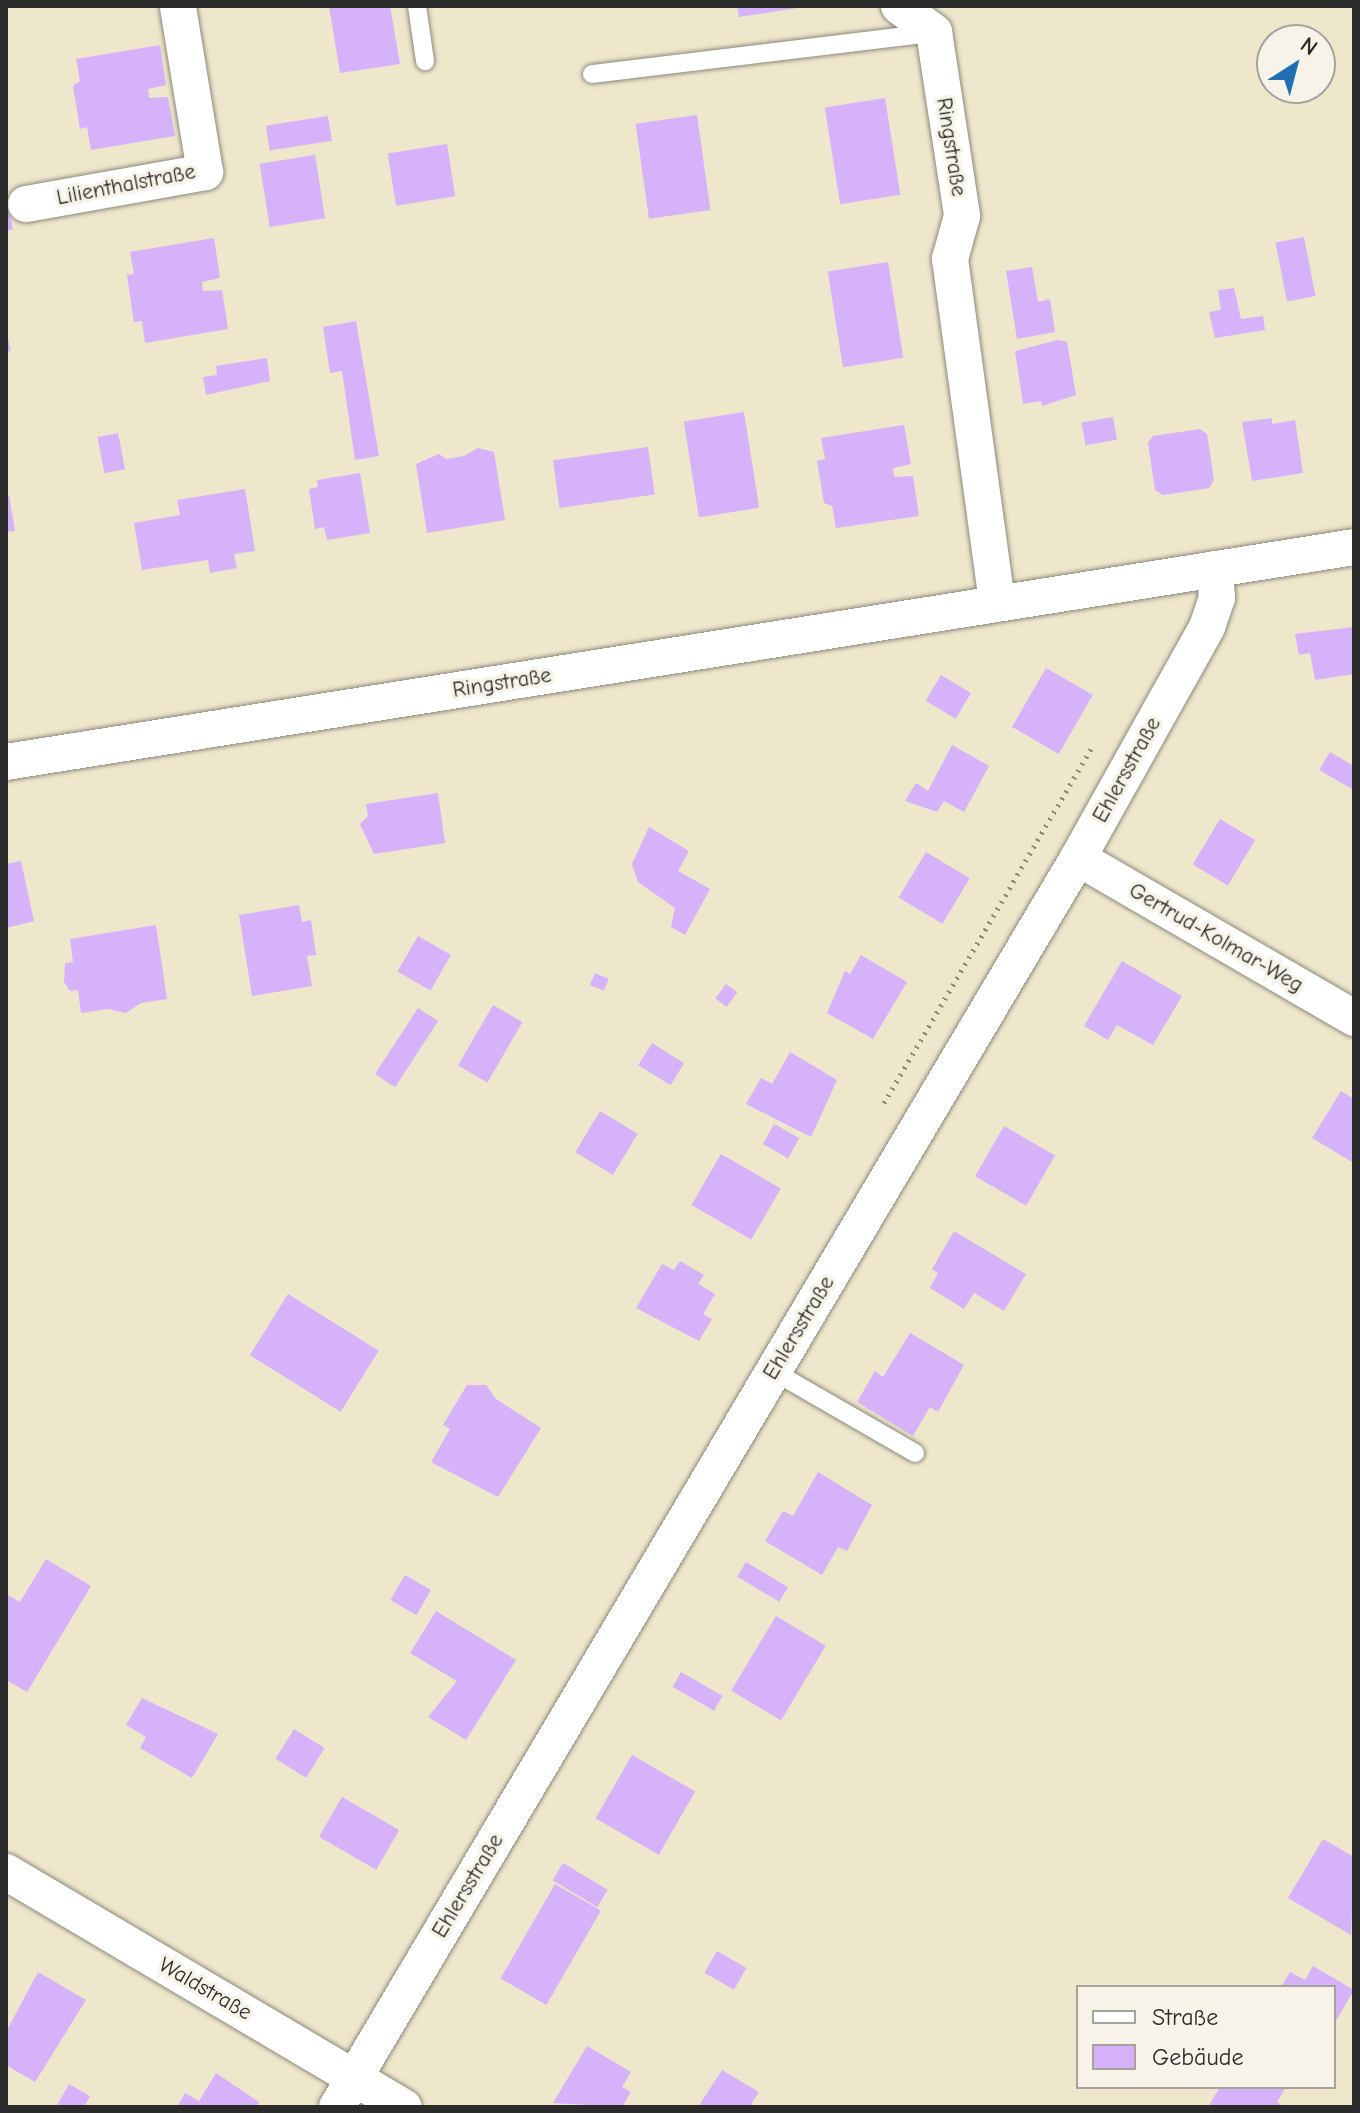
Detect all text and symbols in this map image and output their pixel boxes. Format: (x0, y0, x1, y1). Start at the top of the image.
north arrow (1256, 24, 1336, 104)
text: N (1295, 31, 1322, 61)
street label: Ringstraße (930, 96, 972, 198)
street label: Lilienthalstraße (54, 159, 198, 211)
street label: Ringstraße (451, 662, 553, 704)
street label: Ehlersstraße (1087, 713, 1167, 827)
street label: Gertrud-Kolmar-Weg (1124, 877, 1308, 999)
street label: Ehlersstraße (758, 1271, 840, 1385)
street label: Ehlersstraße (427, 1829, 509, 1943)
street label: Waldstraße (154, 1952, 256, 2026)
legend (1076, 1985, 1336, 2089)
text: Straße (1152, 2003, 1218, 2031)
text: Gebäude (1152, 2043, 1243, 2071)

